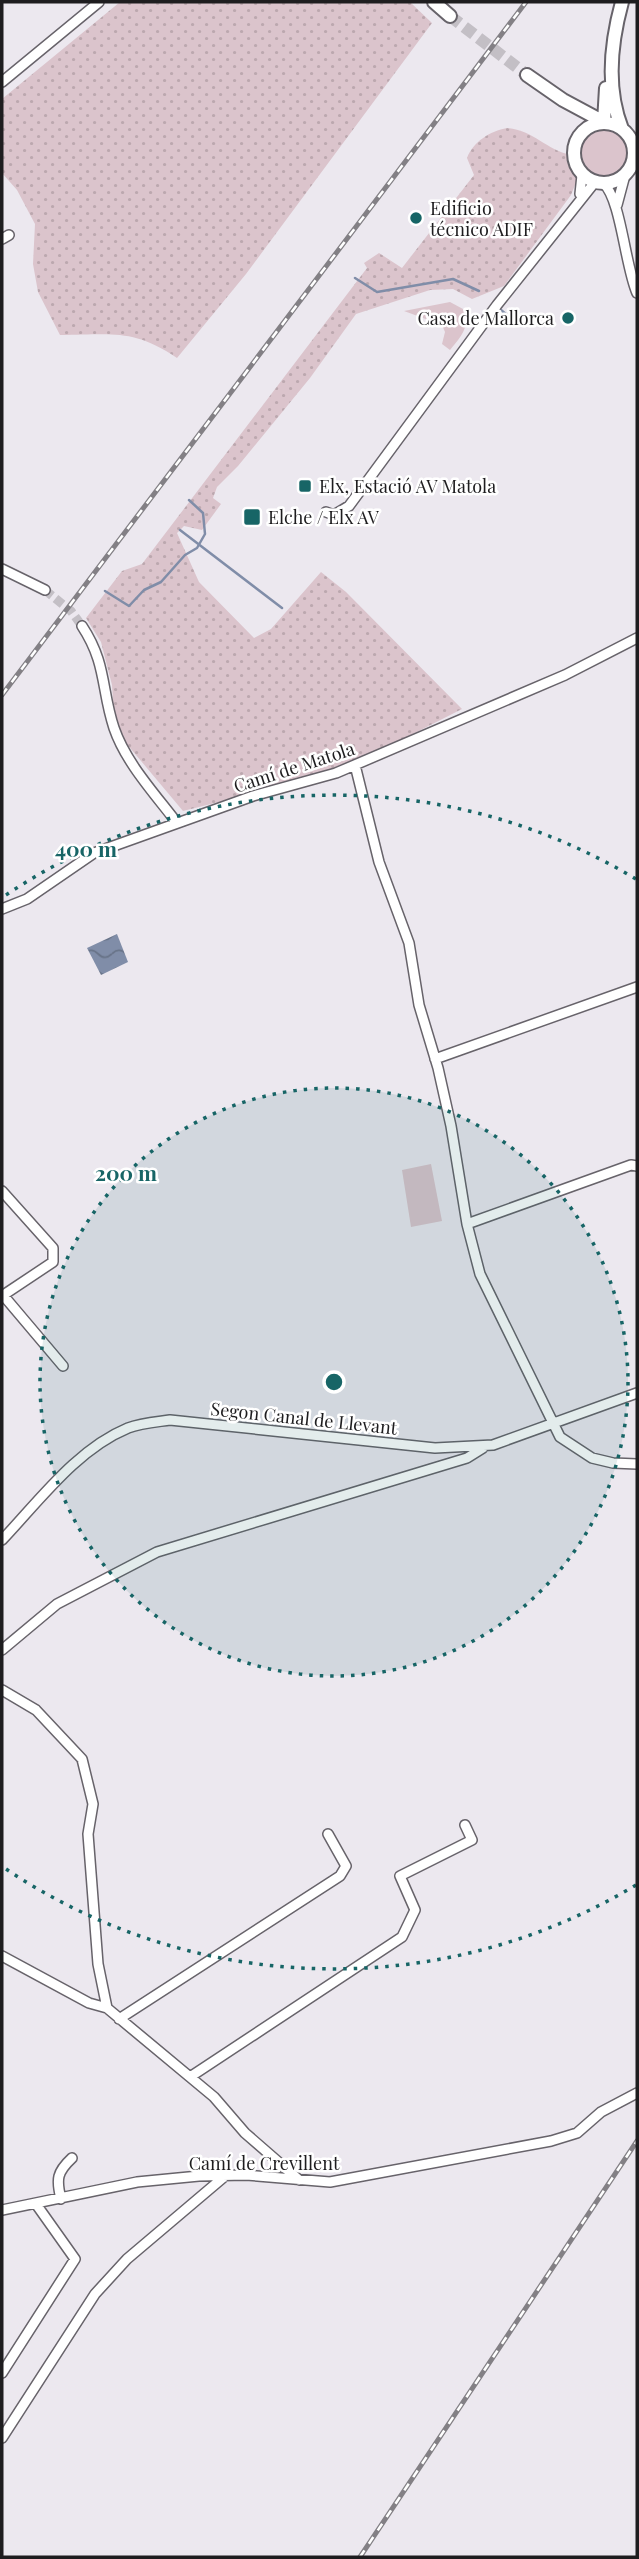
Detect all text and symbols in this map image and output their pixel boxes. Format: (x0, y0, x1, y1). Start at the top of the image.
place label: Edificio técnico ADIF (430, 196, 533, 241)
marker: Edificio técnico ADIF (408, 210, 424, 226)
place label: Casa de Mallorca (417, 306, 554, 330)
marker: Casa de Mallorca (560, 310, 576, 326)
place label: Elx, Estació AV Matola (319, 474, 496, 498)
marker: Elx, Estació AV Matola (297, 478, 313, 494)
place label: Elche / Elx AV (268, 505, 380, 529)
marker: Elche / Elx AV (242, 507, 262, 527)
street label: Camí de Matola (230, 736, 358, 798)
text: 400 m (55, 834, 117, 862)
text: 200 m (95, 1158, 157, 1186)
centre of rings (322, 1370, 346, 1394)
street label: Segon Canal de Llevant (210, 1396, 399, 1440)
street label: Camí de Crevillent (189, 2151, 340, 2175)

